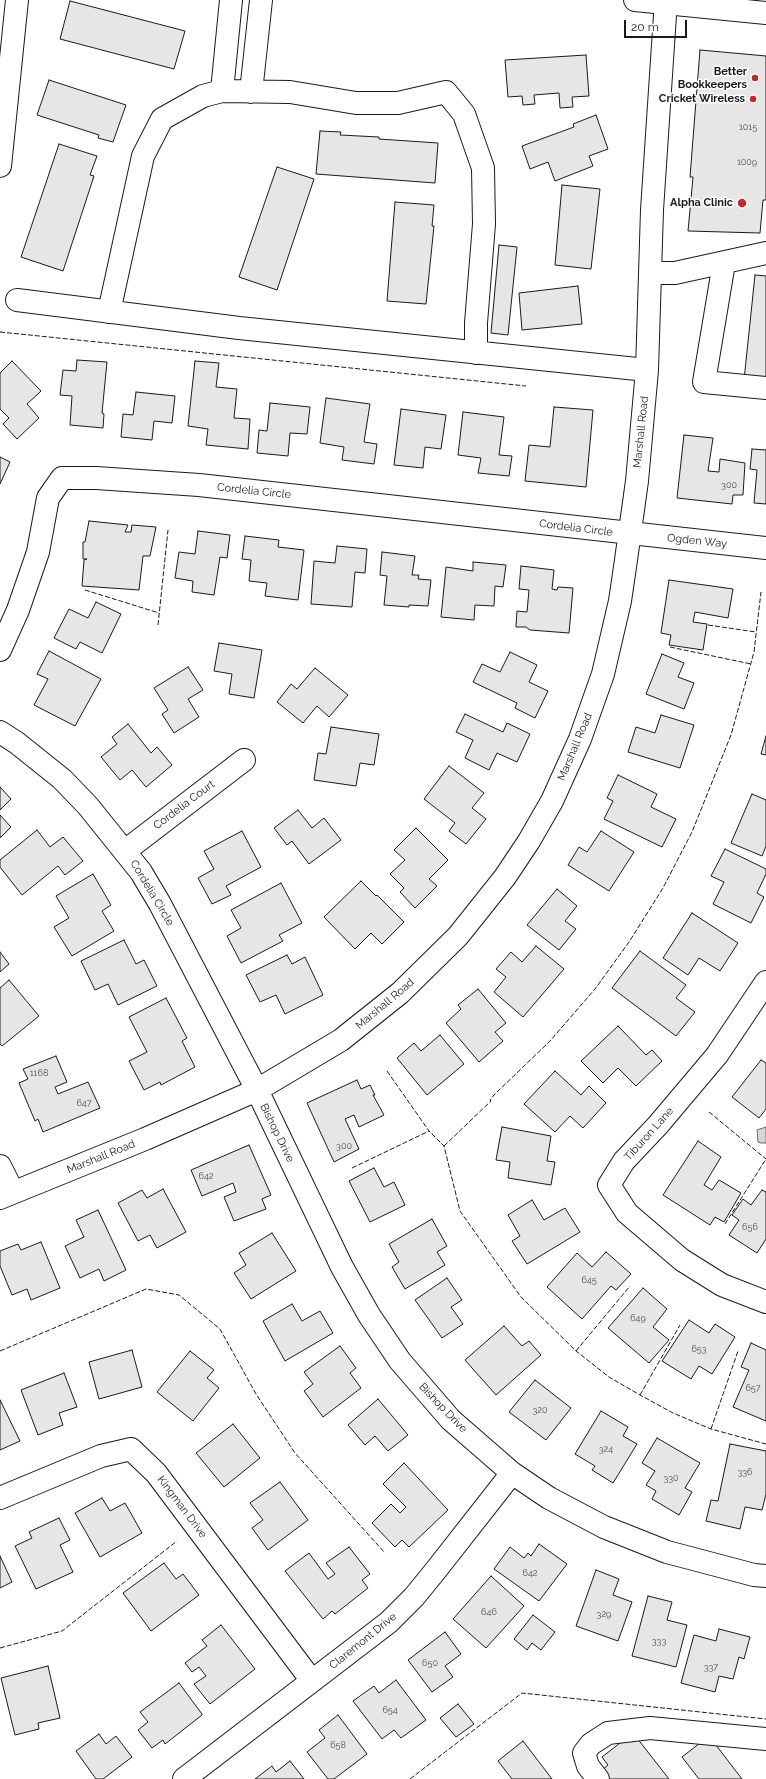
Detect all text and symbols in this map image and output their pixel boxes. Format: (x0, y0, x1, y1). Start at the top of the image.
scale bar (626, 12, 689, 38)
text: 20 m (631, 20, 659, 34)
place label: Better Bookkeepers (678, 65, 747, 91)
marker: Better Bookkeepers (750, 73, 760, 83)
place label: Cricket Wireless (659, 92, 745, 106)
marker: Cricket Wireless (748, 94, 758, 104)
house number: 1015 (739, 122, 757, 132)
house number: 1009 (737, 157, 757, 167)
place label: Alpha Clinic (670, 196, 733, 210)
marker: Alpha Clinic (736, 197, 748, 209)
street label: Marshall Road (631, 395, 651, 469)
house number: 300 (721, 480, 737, 490)
street label: Cordelia Circle (216, 481, 292, 501)
street label: Cordelia Circle (538, 517, 614, 539)
street label: Ogden Way (666, 531, 728, 551)
street label: Marshall Road (555, 711, 595, 783)
street label: Cordelia Court (151, 778, 217, 832)
street label: Cordelia Circle (127, 858, 177, 928)
street label: Marshall Road (353, 976, 417, 1032)
house number: 1168 (30, 1068, 48, 1078)
house number: 647 (76, 1098, 92, 1108)
street label: Bishop Drive (257, 1101, 297, 1165)
street label: Tiburon Lane (622, 1105, 676, 1163)
street label: Marshall Road (65, 1137, 137, 1177)
house number: 300 (336, 1141, 352, 1151)
house number: 642 (198, 1171, 214, 1181)
house number: 656 (742, 1222, 758, 1232)
house number: 645 (581, 1275, 597, 1285)
house number: 649 (630, 1313, 646, 1323)
house number: 653 (691, 1344, 707, 1354)
street label: Bishop Drive (416, 1380, 470, 1436)
house number: 657 (745, 1383, 761, 1393)
house number: 320 (532, 1405, 548, 1415)
house number: 324 (599, 1444, 613, 1454)
house number: 336 (737, 1467, 753, 1477)
street label: Kingman Drive (154, 1473, 210, 1541)
house number: 330 (663, 1473, 679, 1483)
house number: 642 (522, 1568, 538, 1578)
house number: 646 (481, 1607, 497, 1617)
house number: 329 (597, 1609, 611, 1619)
street label: Claremont Drive (327, 1610, 399, 1672)
house number: 333 (652, 1636, 666, 1646)
house number: 650 (422, 1658, 438, 1668)
house number: 337 (704, 1662, 718, 1672)
house number: 654 (382, 1705, 398, 1715)
house number: 658 (330, 1740, 346, 1750)

